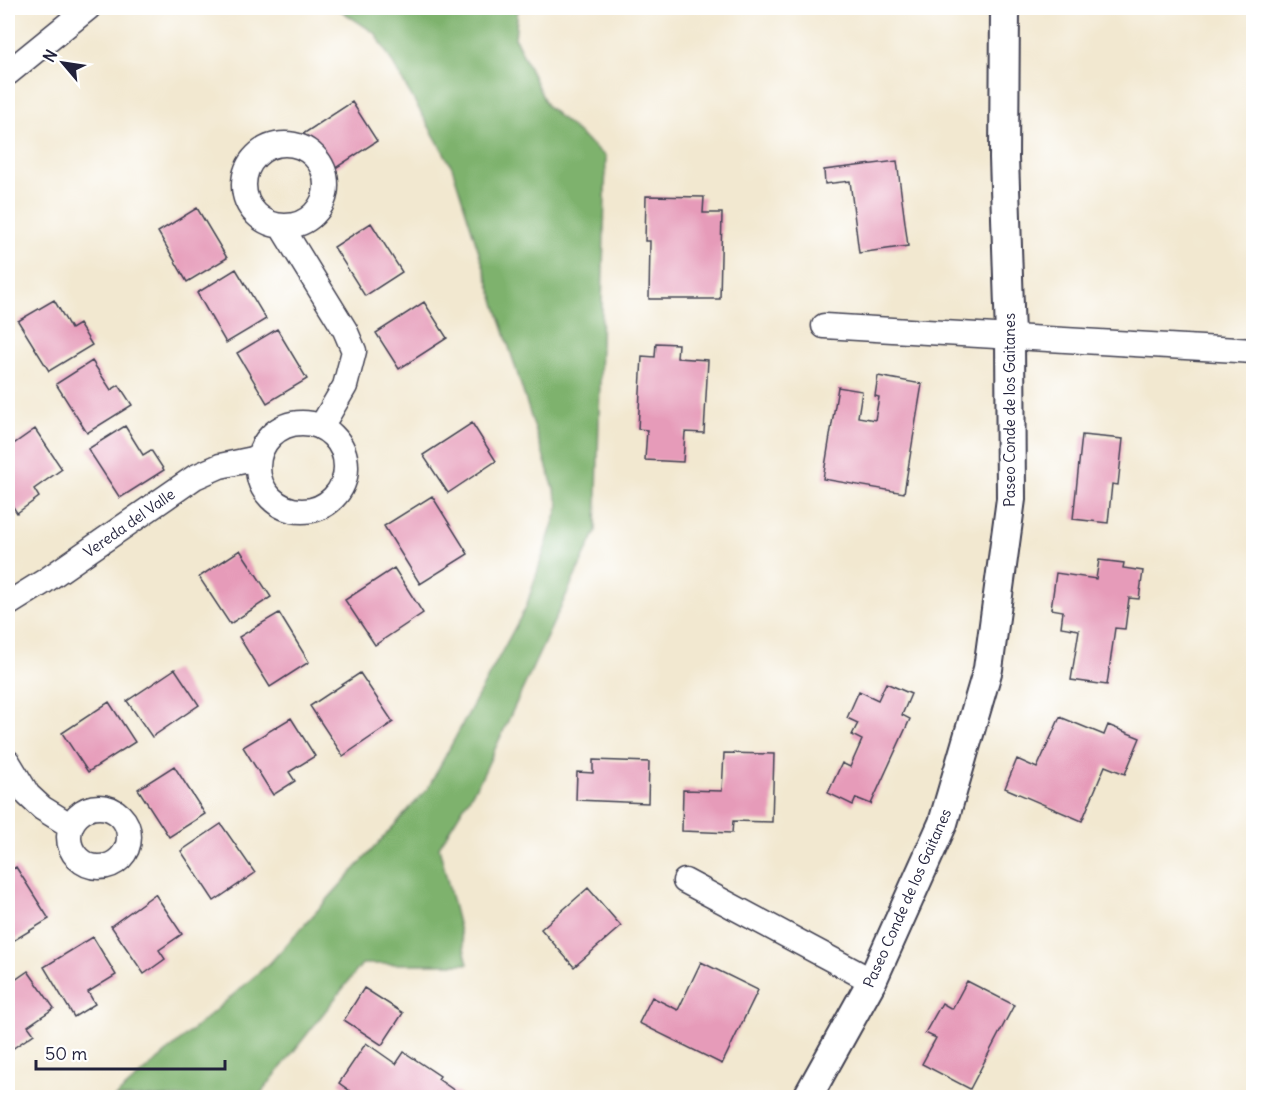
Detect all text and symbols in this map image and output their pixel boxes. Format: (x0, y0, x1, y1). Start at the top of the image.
north arrow (33, 33, 93, 93)
text: N (38, 46, 61, 65)
street label: Paseo Conde de los Gaitanes (1000, 313, 1019, 507)
street label: Vereda del Valle (80, 484, 178, 562)
street label: Paseo Conde de los Gaitanes (859, 805, 955, 990)
scale bar (36, 1033, 225, 1071)
text: 50 m (45, 1042, 87, 1065)

